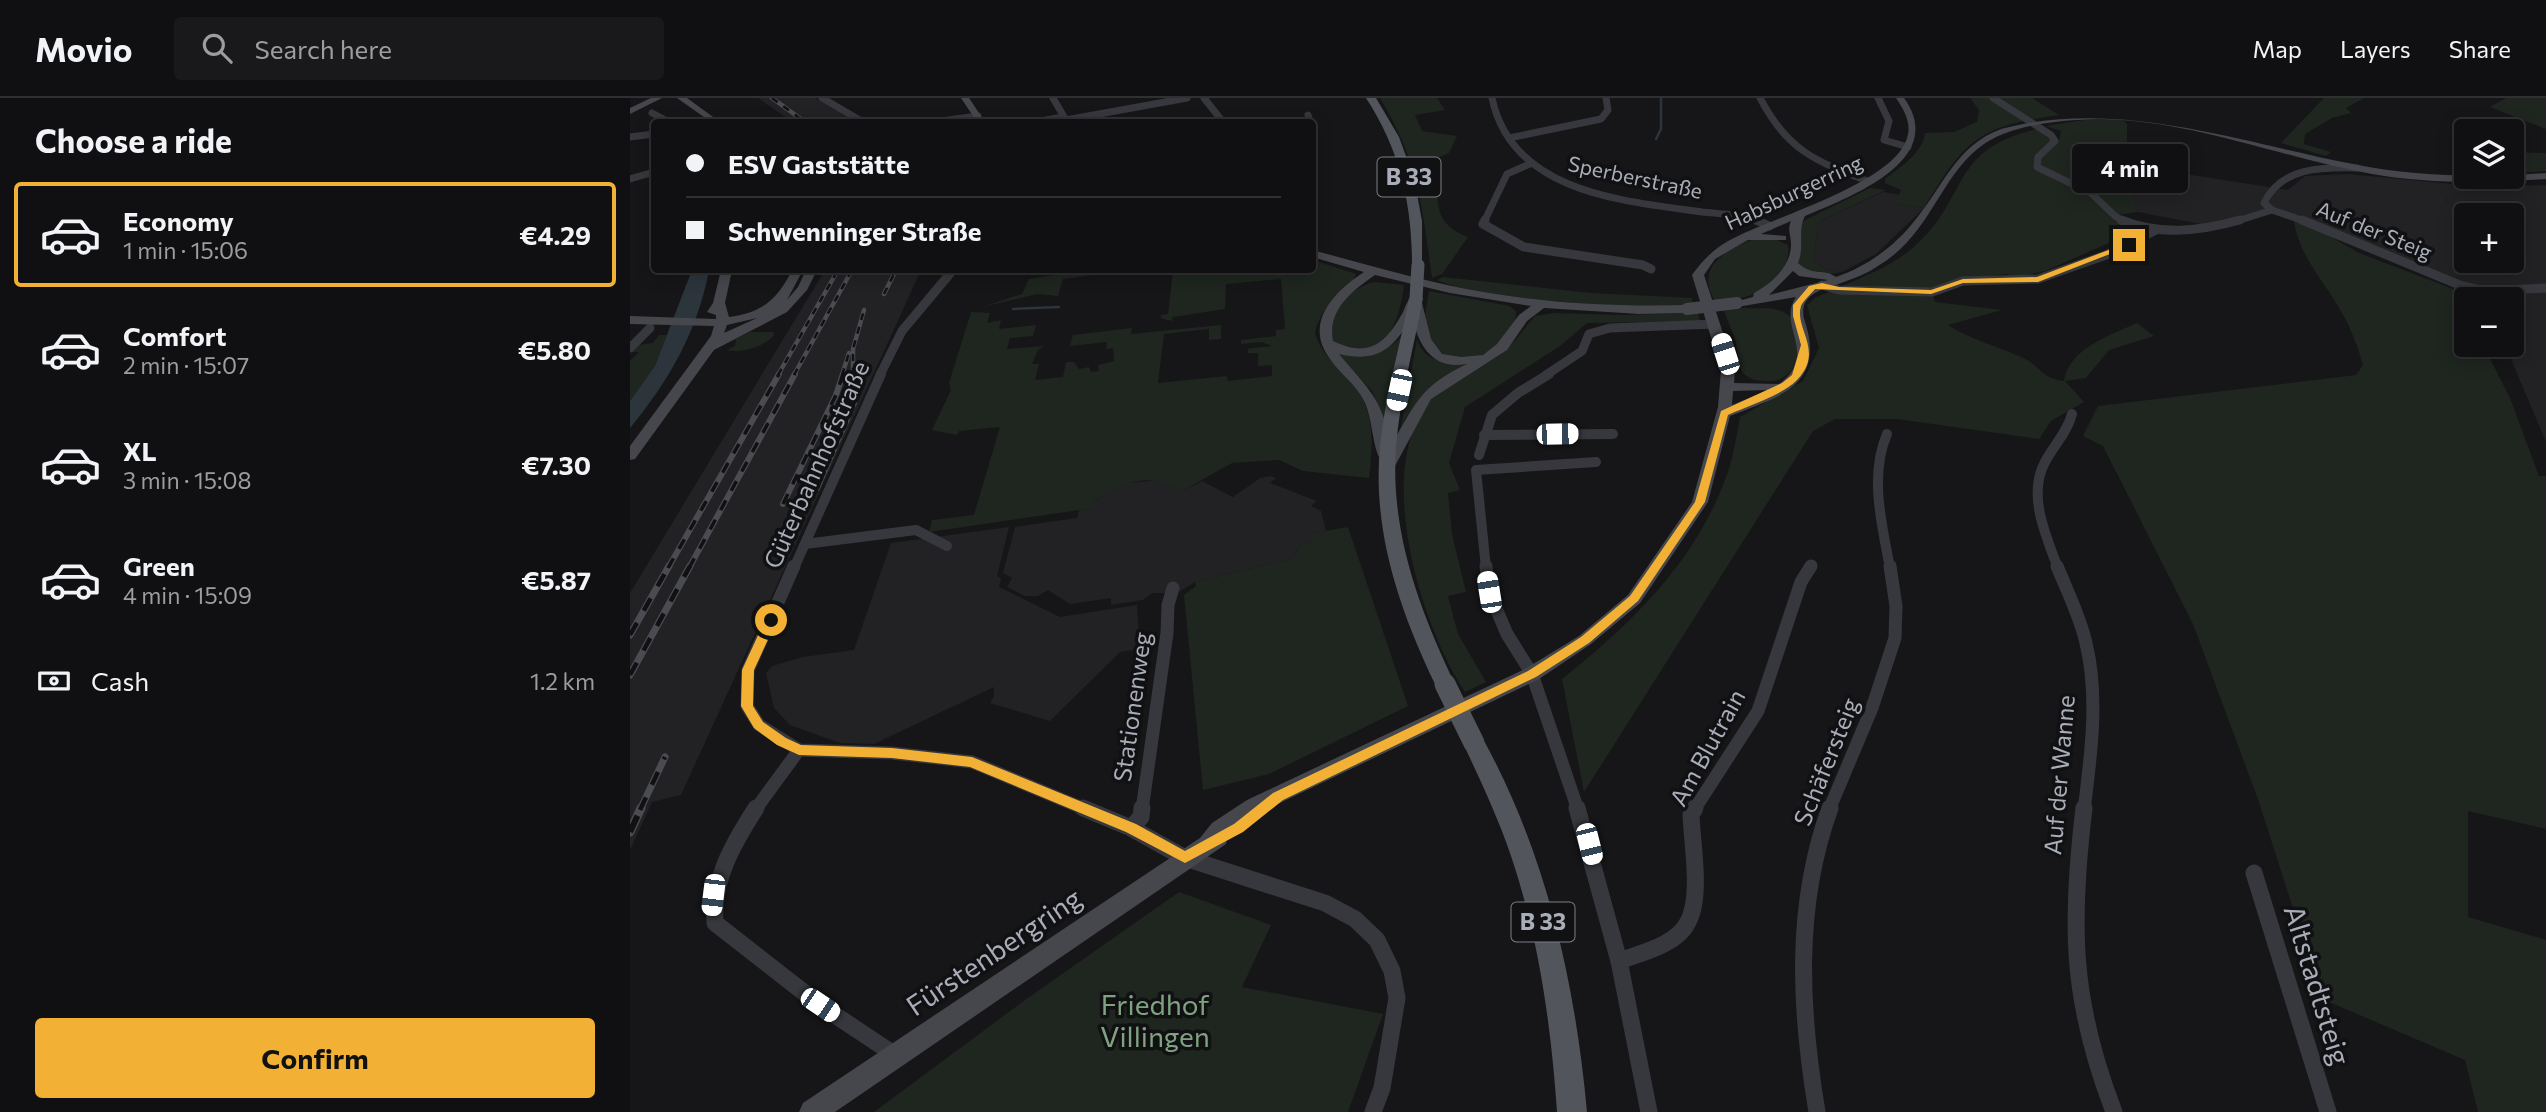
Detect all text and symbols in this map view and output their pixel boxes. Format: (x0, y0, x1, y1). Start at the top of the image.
search box (174, 17, 664, 80)
text: Movio (35, 28, 132, 69)
icon: search (198, 29, 236, 67)
text: Search here (254, 33, 392, 64)
text: Map (2253, 34, 2302, 63)
text: Layers (2340, 34, 2411, 63)
text: Share (2449, 34, 2511, 63)
map controls (2454, 119, 2524, 357)
button: layers (2454, 119, 2524, 189)
text: Choose a ride (35, 120, 232, 160)
callout: 4 min (2071, 144, 2187, 192)
text: ESV Gaststätte (728, 148, 910, 179)
street label: Habsburgerring (1721, 149, 1866, 234)
street label: Sperberstraße (1566, 150, 1705, 203)
text: 4 min (2101, 154, 2159, 182)
road number: B 33 (1378, 158, 1440, 197)
street label: Auf der Steig (2313, 195, 2436, 264)
icon: car (39, 203, 102, 266)
button: + (2454, 203, 2524, 273)
text: Economy (123, 205, 234, 236)
text: Schwenninger Straße (728, 215, 982, 246)
text: €4.29 (519, 219, 591, 250)
route end (2113, 229, 2145, 261)
text: 1 min · 15:06 (123, 236, 248, 264)
button: − (2454, 287, 2524, 357)
icon: car (39, 318, 102, 381)
text: Comfort (123, 320, 226, 351)
car (1709, 331, 1742, 377)
text: €5.80 (518, 334, 591, 365)
text: 2 min · 15:07 (123, 351, 249, 379)
street label: Güterbahnhofstraße (757, 356, 874, 573)
car (1385, 367, 1414, 413)
car (1536, 423, 1579, 445)
icon: car (39, 433, 102, 496)
text: XL (123, 435, 157, 466)
text: €7.30 (521, 449, 591, 480)
text: 3 min · 15:08 (123, 466, 251, 494)
icon: car (39, 548, 102, 611)
text: Green (123, 550, 195, 581)
text: €5.87 (521, 564, 591, 595)
car (1476, 570, 1503, 614)
text: 4 min · 15:09 (123, 581, 252, 609)
route start (755, 604, 787, 636)
street label: Stationenweg (1107, 630, 1156, 784)
icon: cash (35, 662, 73, 700)
text: Cash (91, 665, 149, 696)
text: 1.2 km (530, 667, 595, 695)
street label: Am Blutrain (1663, 684, 1751, 811)
street label: Schäfersteig (1787, 693, 1864, 830)
street label: Auf der Wanne (2037, 694, 2080, 856)
car (1574, 821, 1605, 867)
car (701, 873, 726, 917)
street label: Fürstenbergring (899, 880, 1088, 1022)
street label: Altstadtsteig (2278, 901, 2358, 1069)
road number: B 33 (1511, 902, 1574, 942)
car (797, 985, 844, 1025)
park label: Friedhof Villingen (1100, 987, 1210, 1053)
button: Confirm (35, 1018, 595, 1098)

